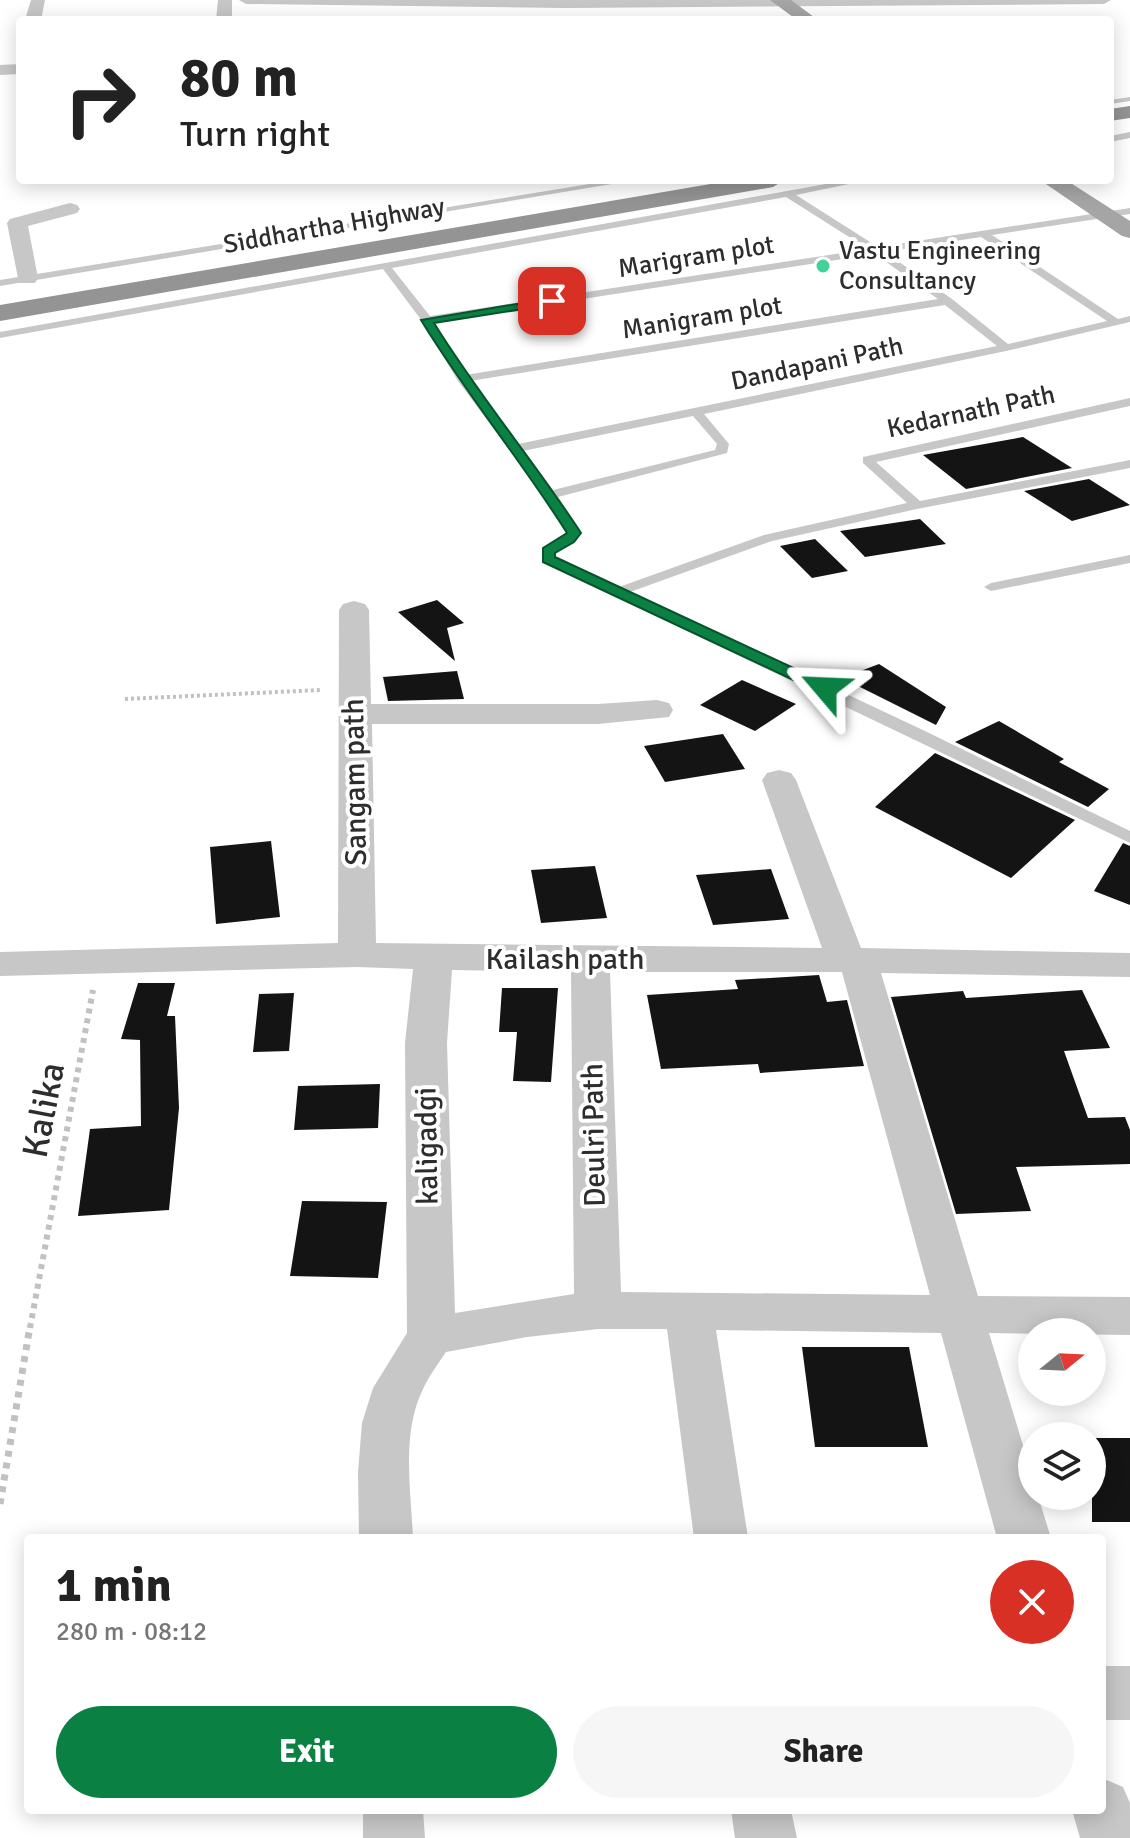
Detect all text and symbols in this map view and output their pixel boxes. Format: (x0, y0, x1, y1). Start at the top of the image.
text: 80 m (180, 43, 298, 112)
icon: right (48, 48, 152, 152)
text: Turn right (180, 112, 330, 157)
street label: Siddhartha Highway (221, 191, 447, 261)
street label: Marigram plot (616, 229, 776, 285)
place label: Vastu Engineering Consultancy (839, 235, 1041, 297)
marker: Vastu Engineering Consultancy (814, 257, 832, 275)
pin (518, 267, 586, 335)
icon: arrive (530, 279, 574, 323)
street label: Manigram plot (620, 290, 784, 346)
street label: Dandapani Path (728, 330, 906, 398)
street label: Kedarnath Path (884, 379, 1058, 445)
position arrow (783, 646, 867, 730)
street label: Sangam path (335, 698, 375, 866)
street label: Kailash path (485, 941, 645, 978)
street label: Kalika (13, 1059, 75, 1161)
street label: Deulri Path (574, 1063, 614, 1207)
street label: kaligadgi (407, 1087, 447, 1205)
north arrow (1018, 1318, 1106, 1406)
map controls (1018, 1318, 1106, 1510)
button: layers (1018, 1422, 1106, 1510)
text: 1 min (56, 1556, 172, 1615)
button: close (990, 1560, 1074, 1644)
text: 280 m · 08:12 (56, 1616, 207, 1648)
button: Exit (56, 1706, 557, 1798)
button: Share (573, 1706, 1074, 1798)

